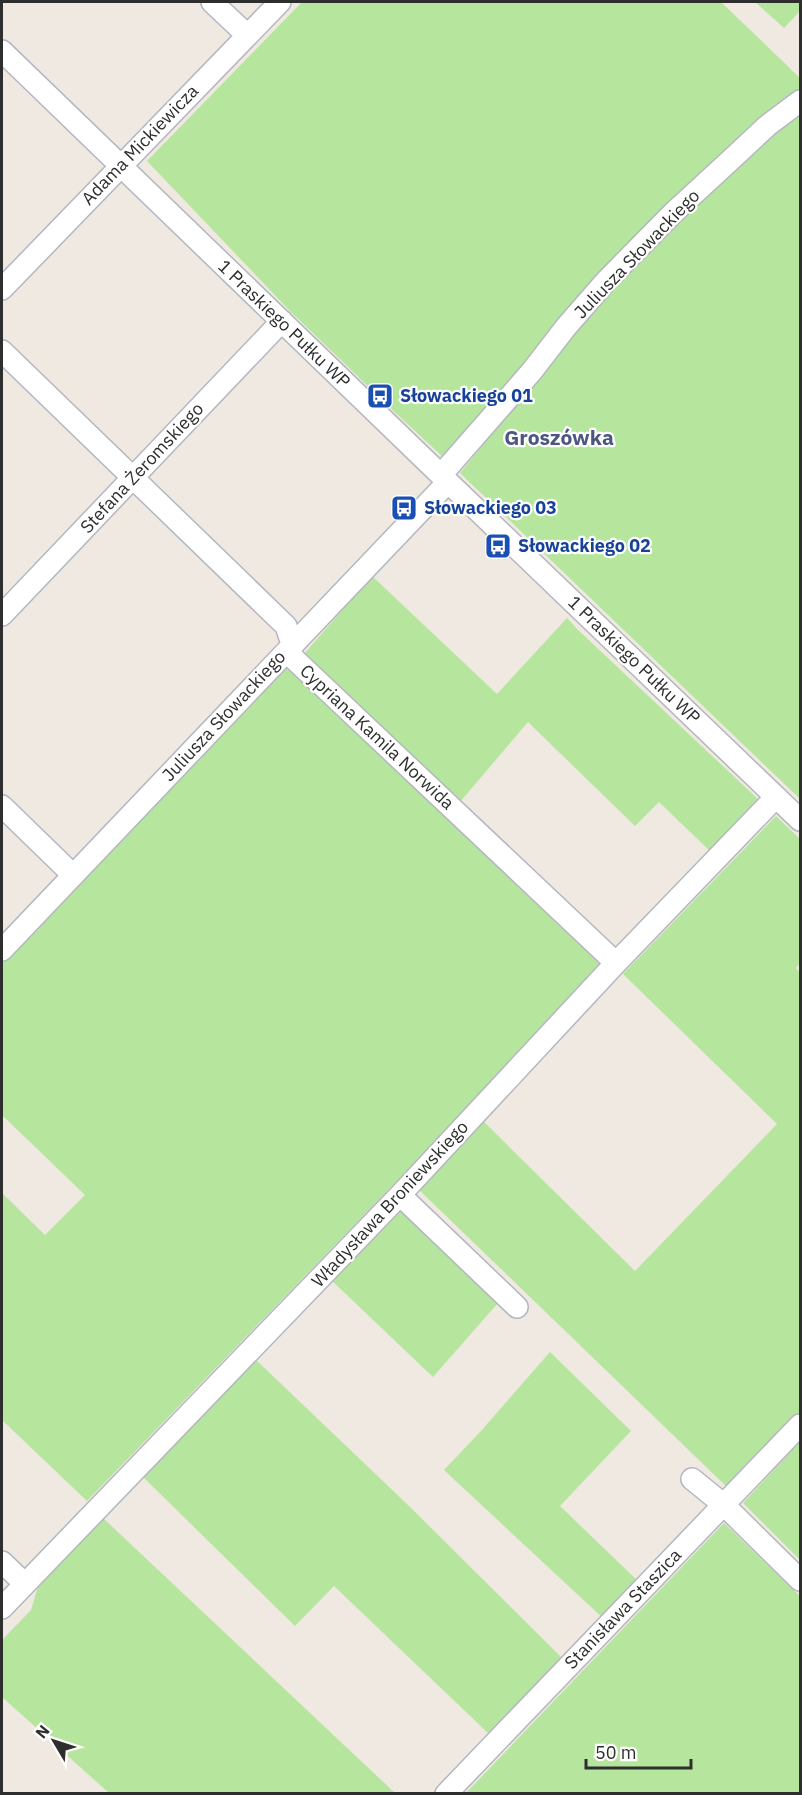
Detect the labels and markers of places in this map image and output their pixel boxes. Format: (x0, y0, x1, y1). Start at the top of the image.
bus stop icon: Słowackiego 01 (365, 381, 395, 411)
place label: Słowackiego 01 (400, 384, 533, 407)
bus stop icon: Słowackiego 03 (389, 493, 419, 523)
place label: Słowackiego 03 (424, 496, 557, 519)
bus stop icon: Słowackiego 02 (483, 531, 513, 561)
place label: Słowackiego 02 (518, 534, 651, 557)

